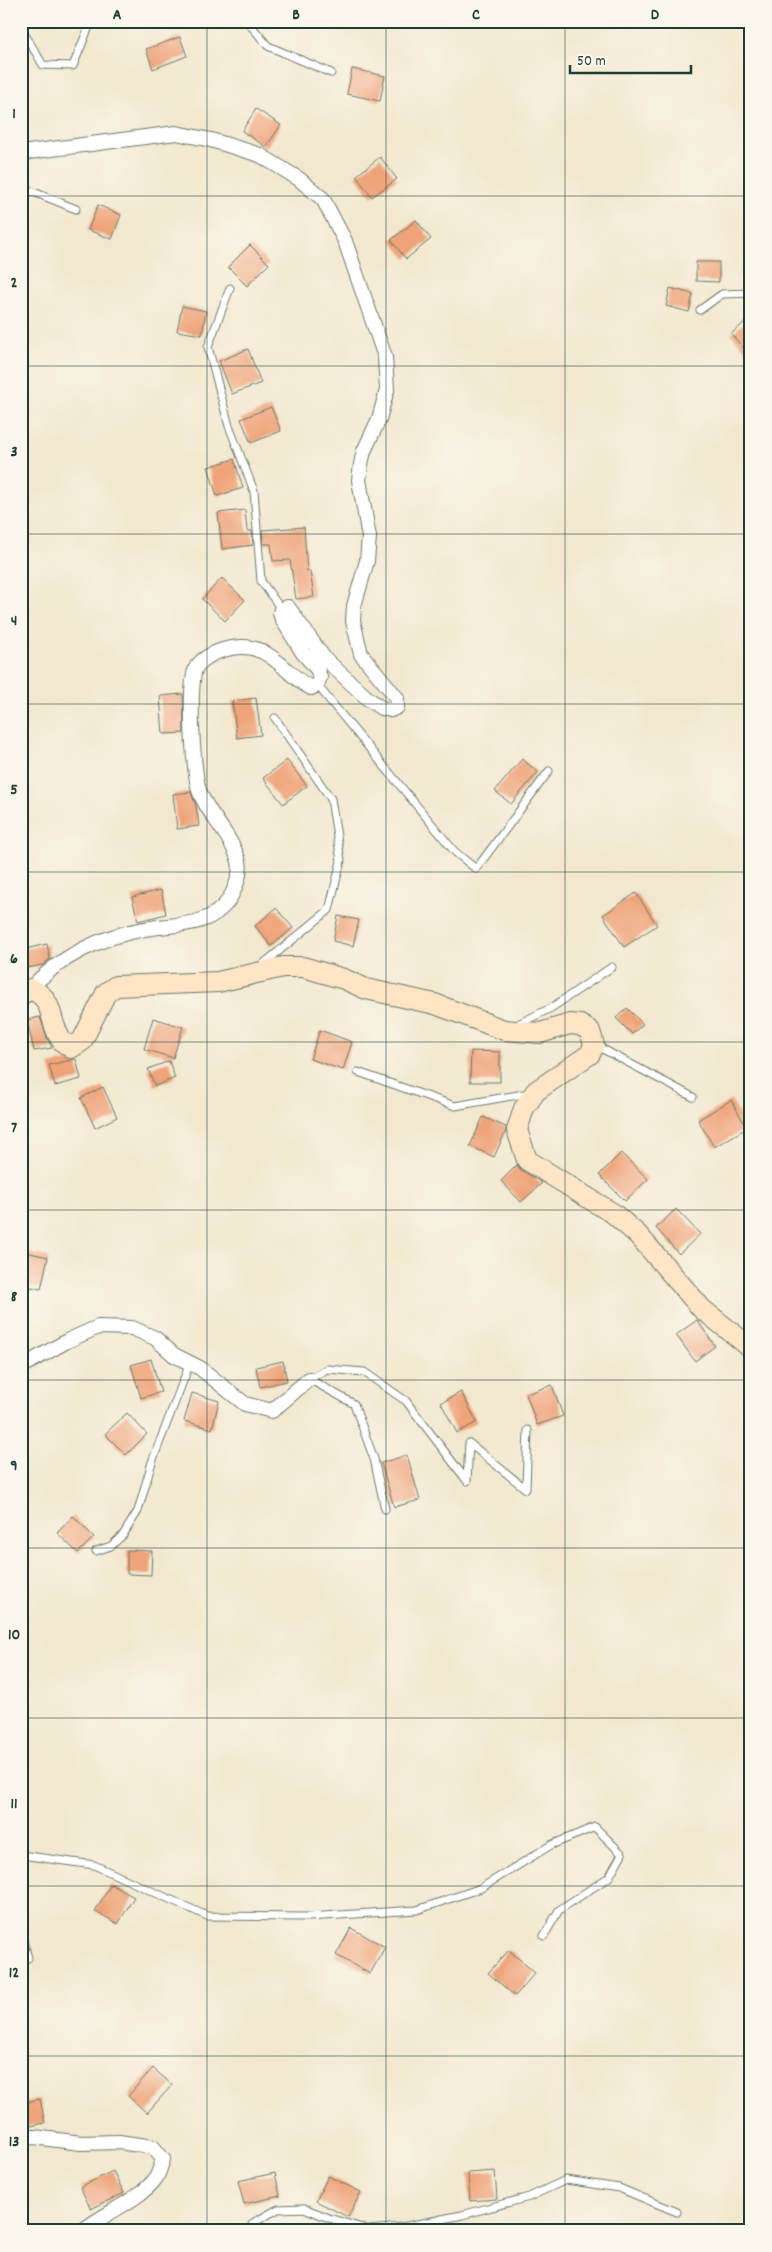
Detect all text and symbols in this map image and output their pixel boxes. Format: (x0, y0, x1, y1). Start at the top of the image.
text: A (113, 4, 122, 27)
text: B (292, 4, 300, 27)
text: C (472, 4, 480, 27)
text: D (651, 4, 660, 27)
scale bar (570, 42, 691, 74)
text: 50 m (577, 51, 606, 73)
text: 1 (12, 103, 16, 126)
text: 2 (11, 272, 18, 295)
text: 3 (10, 441, 18, 464)
text: 4 (11, 610, 17, 633)
text: 5 (10, 779, 18, 802)
text: 6 (10, 948, 18, 971)
text: 7 (11, 1117, 17, 1140)
text: 8 (11, 1286, 18, 1309)
text: 9 (10, 1455, 18, 1478)
text: 10 (8, 1624, 20, 1647)
text: 11 (10, 1793, 18, 1816)
text: 12 (9, 1962, 19, 1985)
text: 13 (9, 2131, 19, 2154)

